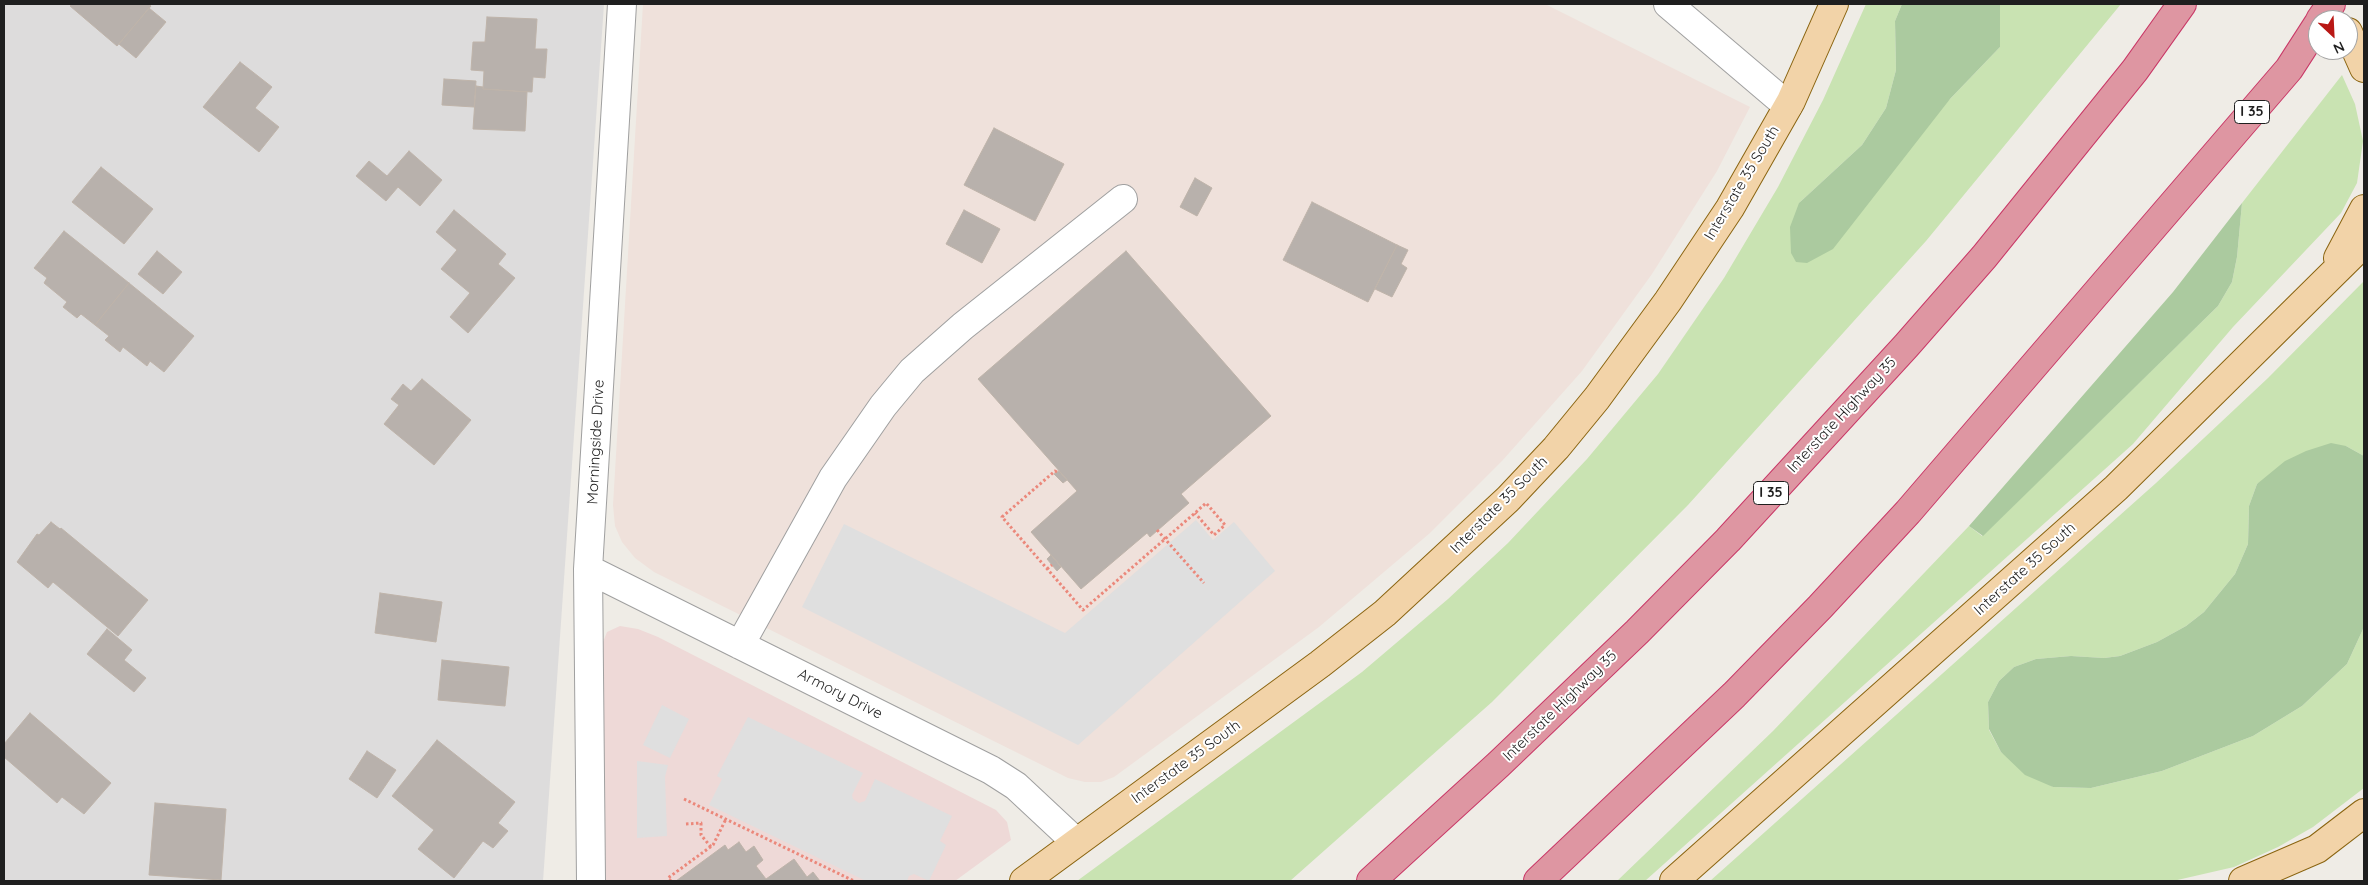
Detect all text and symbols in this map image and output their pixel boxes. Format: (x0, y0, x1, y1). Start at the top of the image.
north arrow (2308, 10, 2358, 60)
text: N (2330, 37, 2347, 58)
road number: I 35 (2234, 100, 2270, 124)
street label: Interstate 35 South (1701, 123, 1783, 243)
street label: Interstate Highway 35 (1784, 353, 1900, 477)
street label: Morningside Drive (584, 379, 608, 505)
street label: Interstate 35 South (1447, 453, 1551, 557)
road number: I 35 (1754, 482, 1788, 504)
street label: Interstate 35 South (1971, 519, 2079, 619)
street label: Interstate Highway 35 (1499, 647, 1621, 765)
street label: Armory Drive (795, 665, 885, 723)
street label: Interstate 35 South (1128, 716, 1244, 808)

